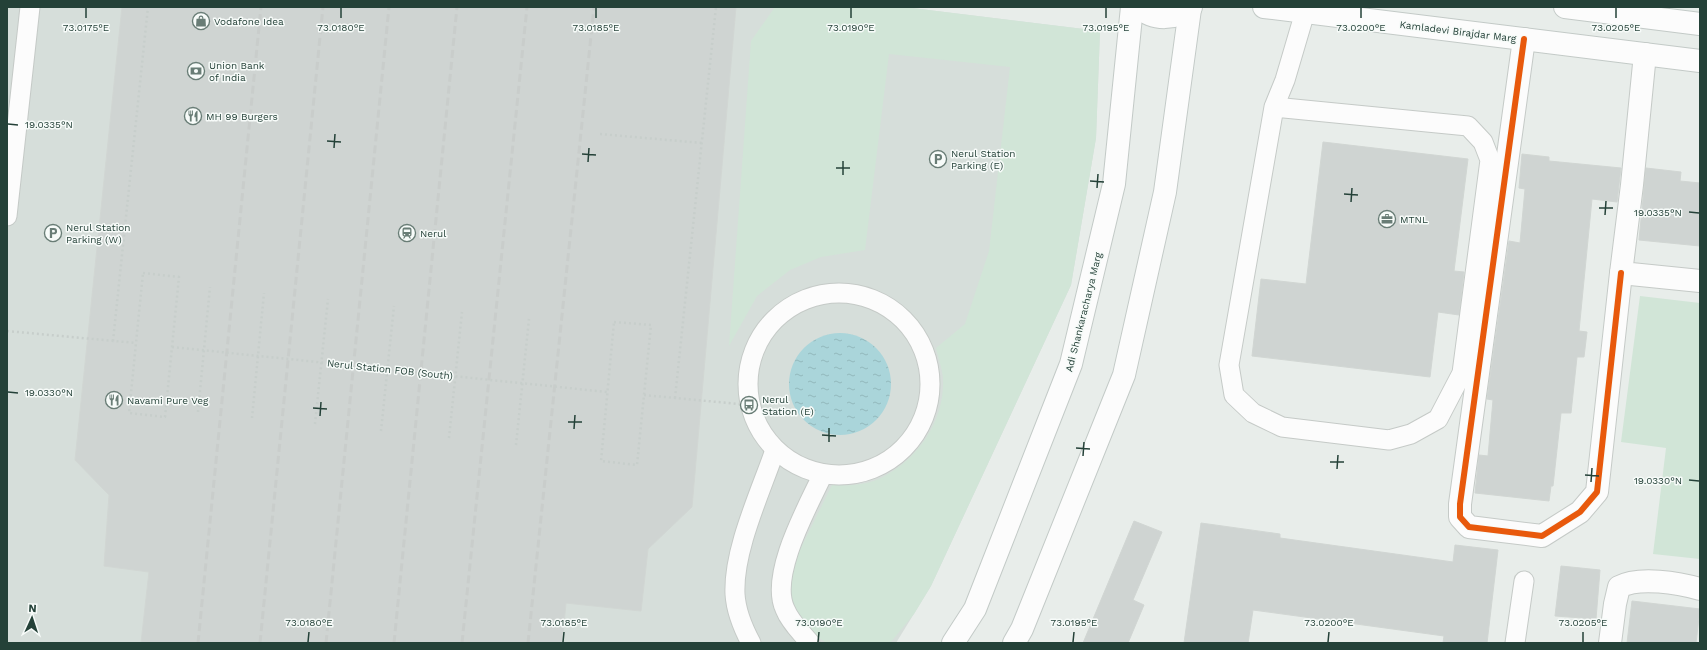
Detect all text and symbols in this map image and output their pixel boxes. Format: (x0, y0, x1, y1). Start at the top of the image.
shop icon: Vodafone Idea (191, 11, 211, 31)
place label: Vodafone Idea (214, 16, 284, 27)
street label: Kamladevi Birajdar Marg (1399, 19, 1518, 44)
text: 73.0175°E (63, 22, 109, 33)
text: 73.0180°E (317, 22, 365, 33)
text: 73.0185°E (573, 22, 619, 33)
text: 73.0190°E (827, 22, 875, 33)
text: 73.0195°E (1083, 22, 1129, 33)
text: 73.0200°E (1336, 22, 1386, 33)
text: 73.0205°E (1592, 22, 1640, 33)
place label: Union Bank of India (209, 60, 265, 83)
bank icon: Union Bank of India (186, 61, 206, 81)
restaurant icon: MH 99 Burgers (183, 106, 203, 126)
place label: MH 99 Burgers (206, 111, 278, 122)
text: 19.0335°N (25, 119, 73, 130)
place label: Nerul Station Parking (E) (951, 148, 1016, 171)
parking icon: Nerul Station Parking (E) (928, 149, 948, 169)
text: 19.0335°N (1634, 207, 1682, 218)
office icon: MTNL (1377, 209, 1397, 229)
place label: MTNL (1400, 214, 1428, 225)
place label: Nerul Station Parking (W) (66, 222, 131, 245)
parking icon: Nerul Station Parking (W) (43, 223, 63, 243)
station icon: Nerul (397, 223, 417, 243)
place label: Nerul (420, 228, 446, 239)
street label: Adi Shankaracharya Marg (1063, 251, 1104, 373)
street label: Nerul Station FOB (South) (326, 357, 453, 382)
text: 19.0330°N (25, 387, 73, 398)
restaurant icon: Navami Pure Veg (104, 390, 124, 410)
place label: Nerul Station (E) (762, 394, 814, 417)
place label: Navami Pure Veg (127, 395, 209, 406)
bus stop icon: Nerul Station (E) (739, 395, 759, 415)
text: 19.0330°N (1634, 475, 1682, 486)
north arrow (12, 598, 52, 638)
text: N (28, 602, 37, 615)
text: 73.0180°E (285, 617, 333, 628)
text: 73.0185°E (541, 617, 587, 628)
text: 73.0190°E (795, 617, 843, 628)
text: 73.0195°E (1051, 617, 1097, 628)
text: 73.0200°E (1304, 617, 1354, 628)
text: 73.0205°E (1559, 617, 1607, 628)

